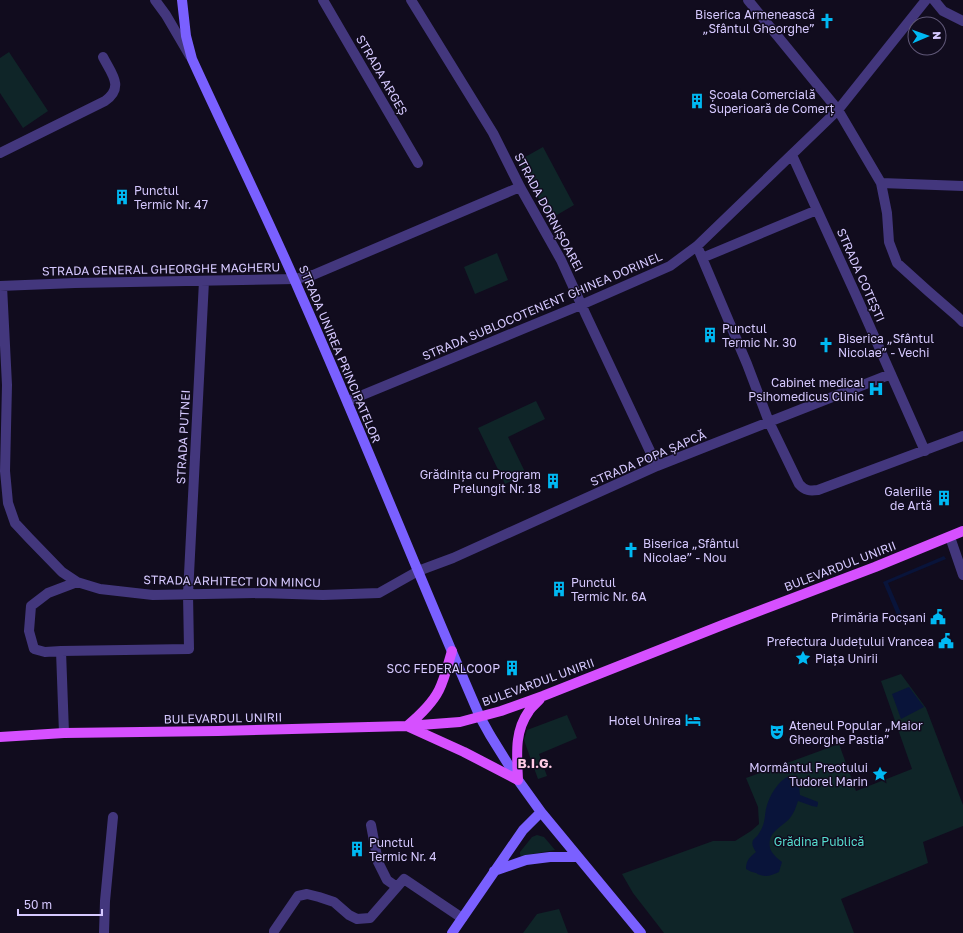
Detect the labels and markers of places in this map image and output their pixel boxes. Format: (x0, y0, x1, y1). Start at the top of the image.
place label: Biserica Armenească „Sfântul Gheorghe” (695, 7, 815, 36)
church icon: Biserica Armenească „Sfântul Gheorghe” (818, 12, 836, 30)
place label: Școala Comercială Superioară de Comerț (709, 87, 834, 116)
building icon: Școala Comercială Superioară de Comerț (688, 92, 706, 110)
place label: Punctul Termic Nr. 47 (134, 183, 208, 212)
building icon: Punctul Termic Nr. 47 (113, 188, 131, 206)
place label: Punctul Termic Nr. 30 (722, 321, 797, 350)
building icon: Punctul Termic Nr. 30 (701, 326, 719, 344)
place label: Biserica „Sfântul Nicolae” - Vechi (838, 331, 934, 360)
church icon: Biserica „Sfântul Nicolae” - Vechi (817, 336, 835, 354)
place label: Cabinet medical Psihomedicus Clinic (748, 375, 864, 404)
hospital icon: Cabinet medical Psihomedicus Clinic (867, 380, 885, 398)
place label: Grădinița cu Program Prelungit Nr. 18 (420, 467, 541, 496)
building icon: Grădinița cu Program Prelungit Nr. 18 (544, 472, 562, 490)
place label: Galeriile de Artă (884, 484, 932, 513)
building icon: Galeriile de Artă (935, 489, 953, 507)
place label: Biserica „Sfântul Nicolae” - Nou (643, 536, 739, 565)
church icon: Biserica „Sfântul Nicolae” - Nou (622, 541, 640, 559)
place label: Punctul Termic Nr. 6A (571, 575, 647, 604)
building icon: Punctul Termic Nr. 6A (550, 580, 568, 598)
public building icon: Primăria Focșani (929, 608, 947, 626)
place label: Primăria Focșani (831, 610, 926, 625)
public building icon: Prefectura Județului Vrancea (937, 632, 955, 650)
place label: Prefectura Județului Vrancea (766, 634, 934, 649)
place icon: Piața Unirii (794, 649, 812, 667)
place label: Piața Unirii (815, 651, 878, 666)
building icon: SCC FEDERALCOOP (503, 659, 521, 677)
place label: SCC FEDERALCOOP (386, 661, 500, 676)
hotel icon: Hotel Unirea (684, 711, 702, 729)
place label: Hotel Unirea (608, 713, 681, 728)
place label: Ateneul Popular „Maior Gheorghe Pastia” (789, 718, 923, 747)
theatre icon: Ateneul Popular „Maior Gheorghe Pastia” (768, 723, 786, 741)
place label: Mormântul Preotului Tudorel Marin (749, 760, 868, 789)
place icon: Mormântul Preotului Tudorel Marin (871, 765, 889, 783)
place label: Punctul Termic Nr. 4 (369, 835, 437, 864)
building icon: Punctul Termic Nr. 4 (348, 840, 366, 858)

